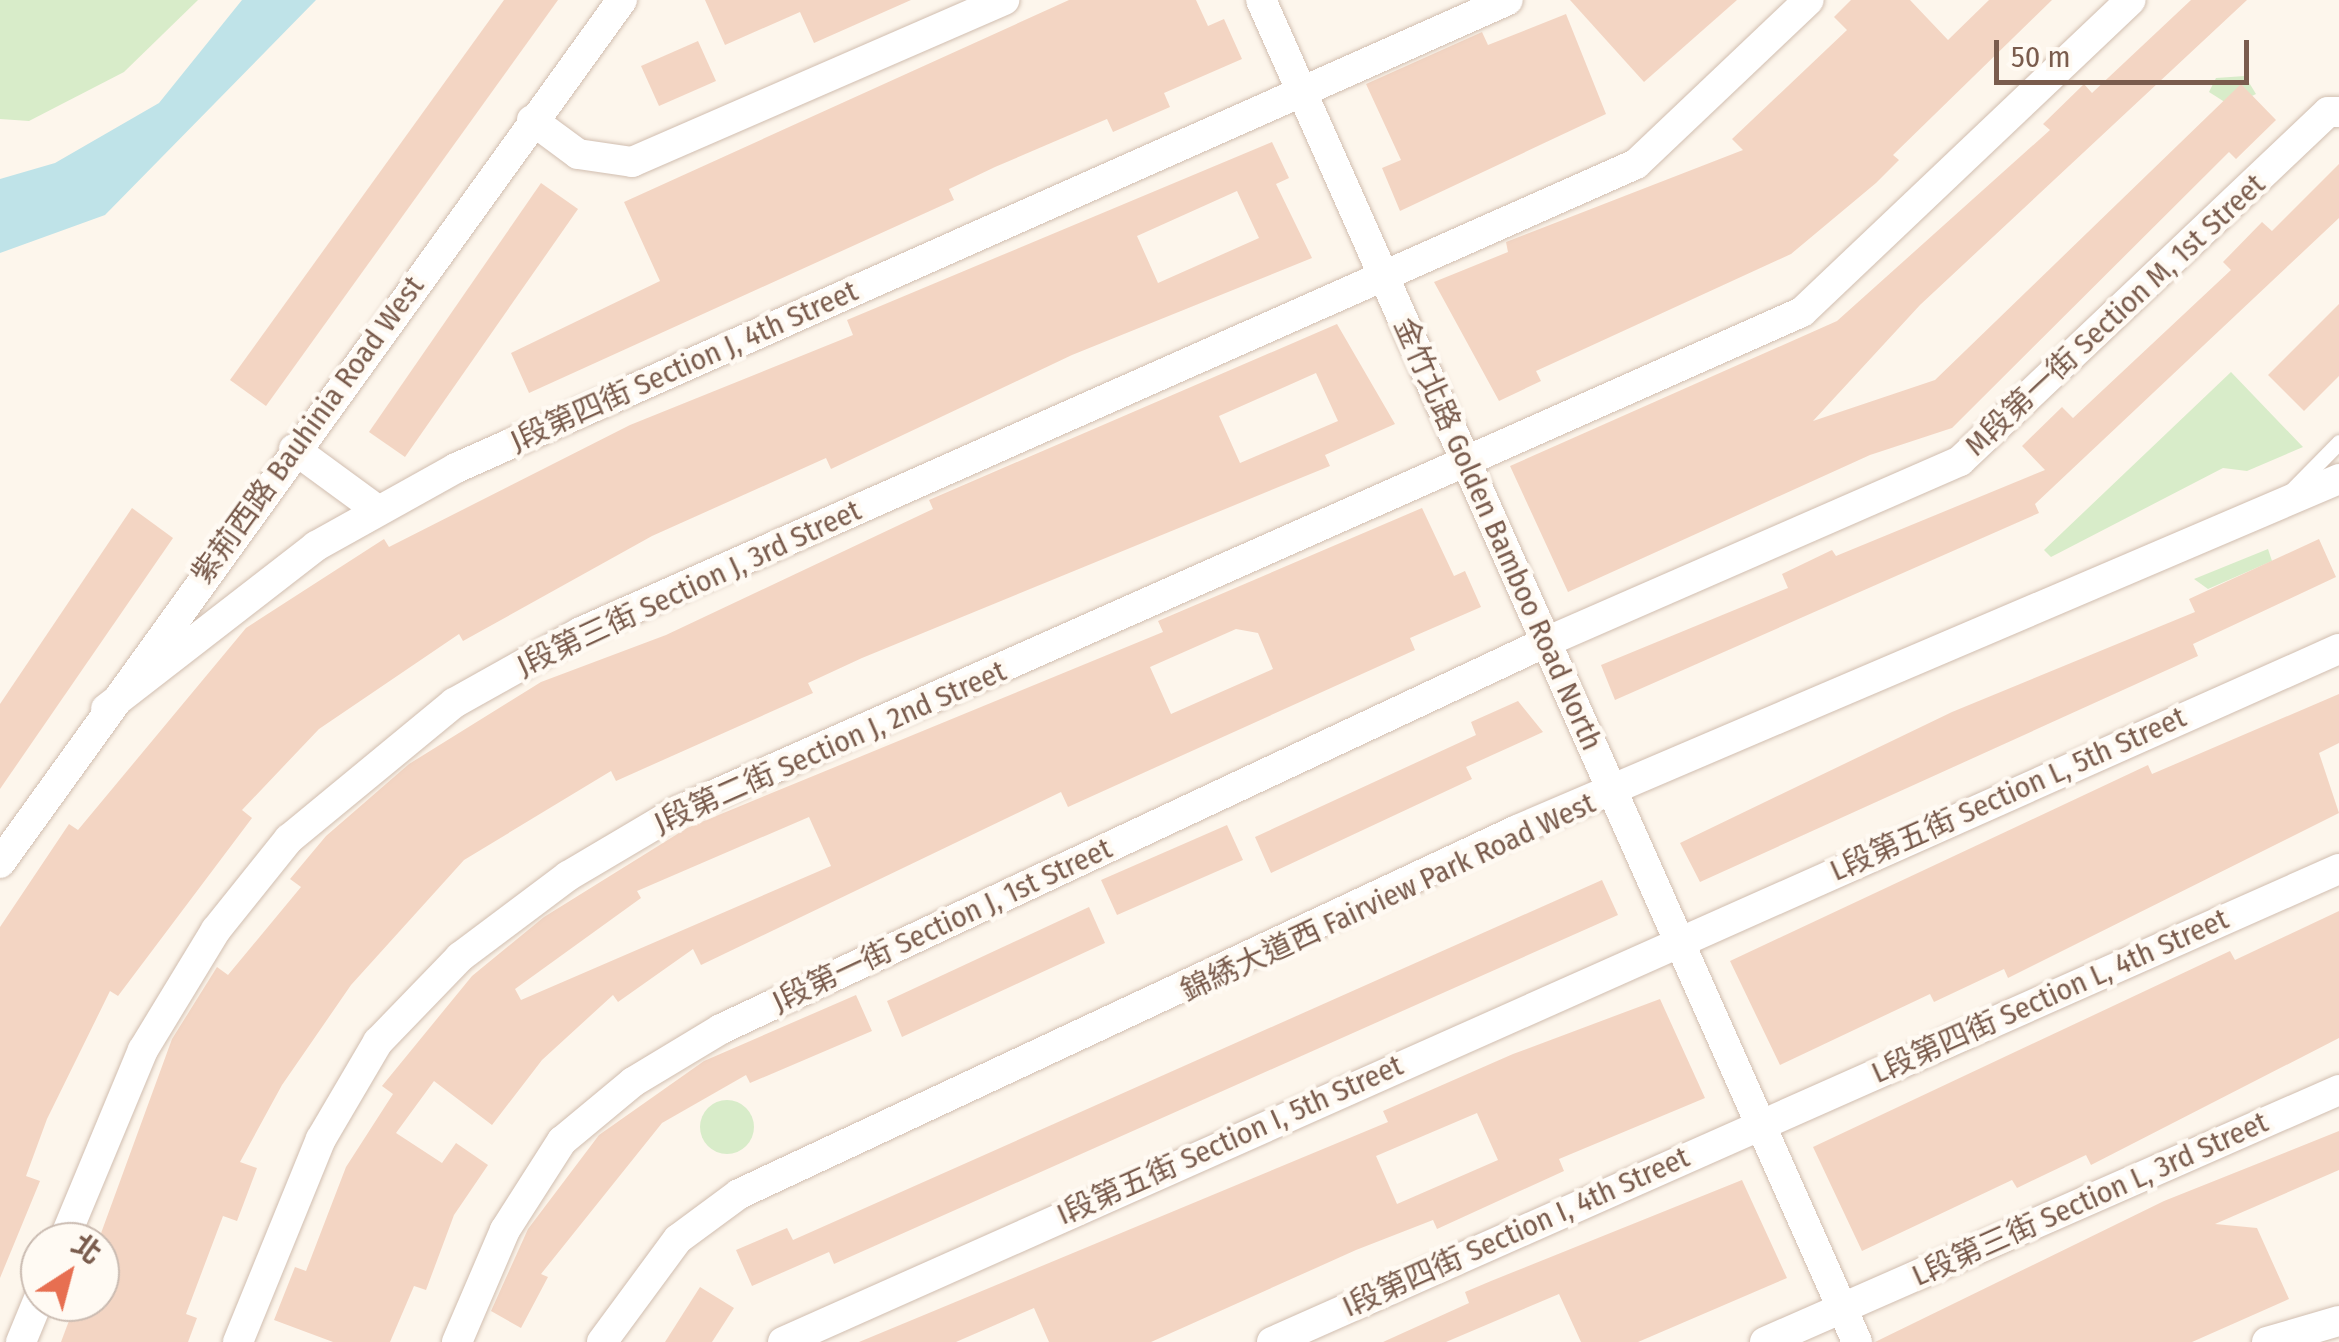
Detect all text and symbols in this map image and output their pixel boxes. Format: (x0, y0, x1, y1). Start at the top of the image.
scale bar (1999, 20, 2254, 82)
text: 50 m (2011, 39, 2071, 75)
street label: M段第一街 Section M, 1st Street (1958, 167, 2272, 463)
street label: 紫荊西路 Bauhinia Road West (184, 269, 432, 591)
street label: J段第四街 Section J, 4th Street (505, 273, 863, 459)
street label: 金竹北路 Golden Bamboo Road North (1386, 312, 1610, 756)
street label: J段第三街 Section J, 3rd Street (511, 492, 867, 684)
street label: J段第二街 Section J, 2nd Street (649, 653, 1011, 841)
street label: L段第五街 Section L, 5th Street (1825, 699, 2191, 889)
street label: 錦綉大道西 Fairview Park Road West (1175, 785, 1601, 1009)
street label: J段第一街 Section J, 1st Street (767, 830, 1117, 1020)
street label: L段第四街 Section L, 4th Street (1866, 901, 2234, 1091)
street label: I段第五街 Section I, 5th Street (1052, 1047, 1408, 1233)
street label: L段第三街 Section L, 3rd Street (1907, 1104, 2273, 1294)
street label: I段第四街 Section I, 4th Street (1337, 1139, 1695, 1325)
north arrow (20, 1222, 120, 1322)
text: 北 (66, 1227, 108, 1271)

